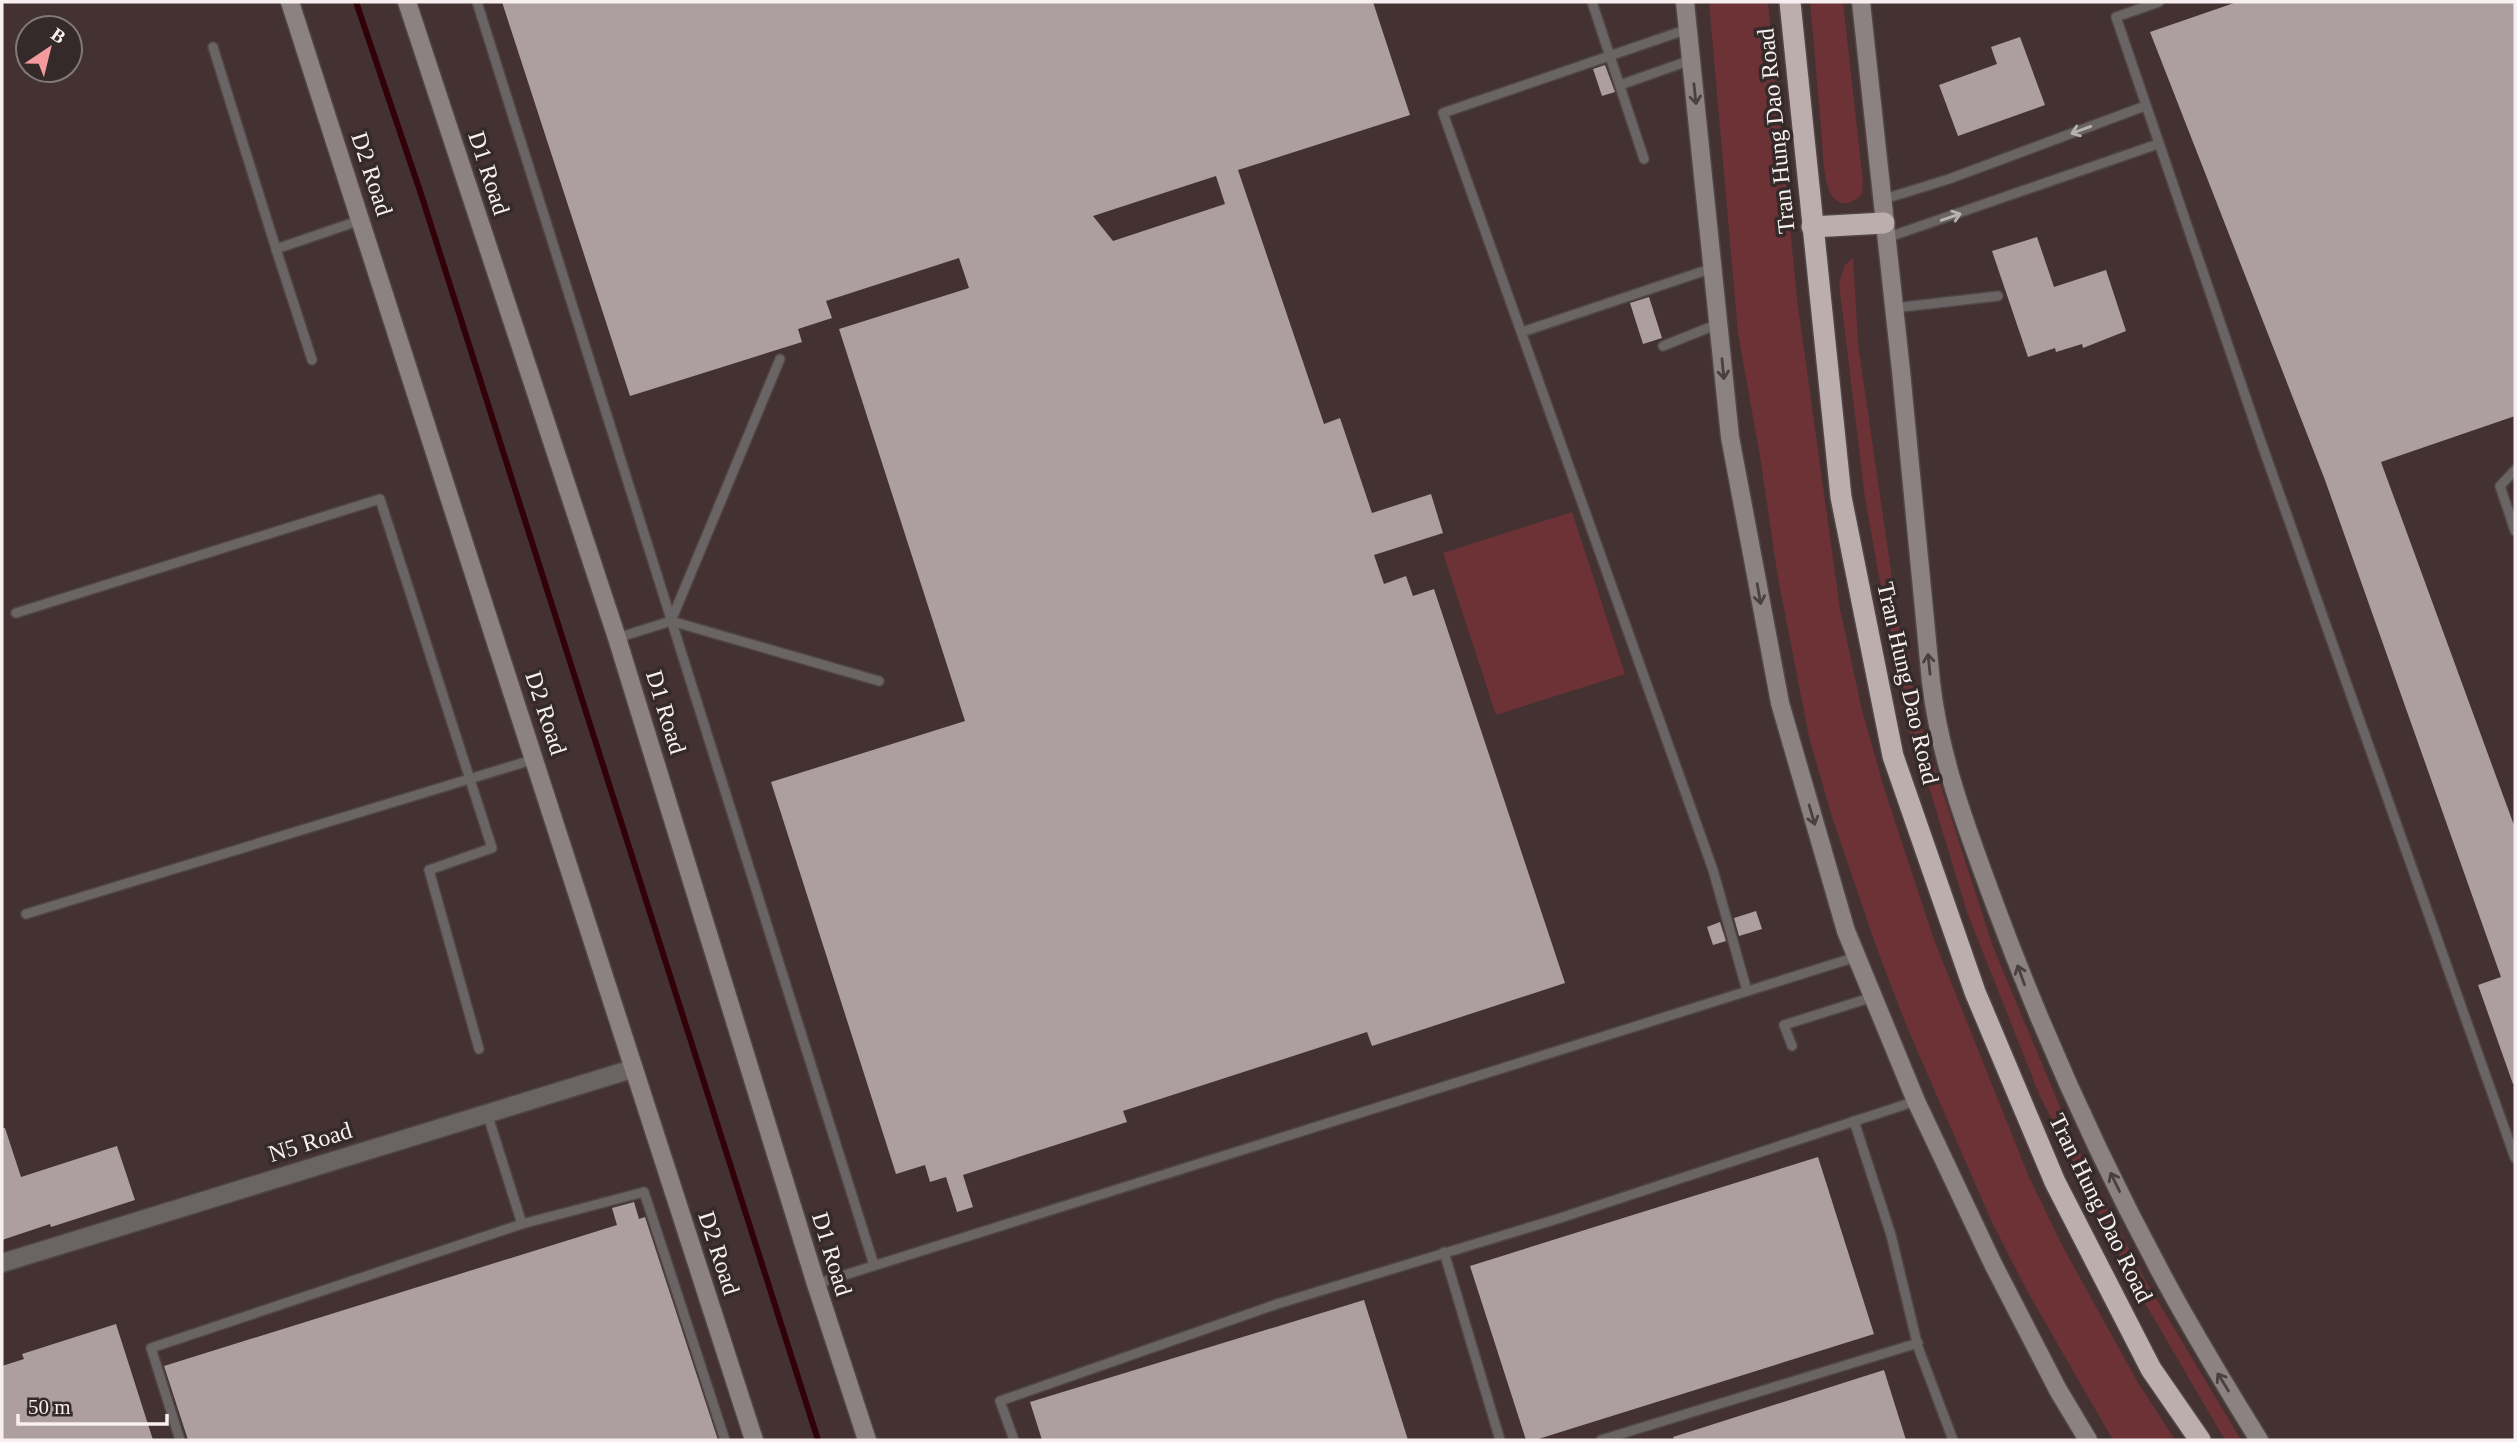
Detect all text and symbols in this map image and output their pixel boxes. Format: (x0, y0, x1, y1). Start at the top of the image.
north arrow (14, 14, 84, 84)
text: B (47, 23, 70, 48)
street label: Tran Hung Dao Road (1752, 27, 1800, 235)
one-way arrow (1688, 82, 1701, 105)
one-way arrow (2071, 124, 2093, 137)
street label: D1 Road (463, 128, 515, 218)
street label: D2 Road (346, 129, 398, 219)
one-way arrow (1940, 210, 1962, 223)
one-way arrow (1717, 357, 1730, 380)
street label: Tran Hung Dao Road (1872, 580, 1944, 786)
one-way arrow (1753, 582, 1767, 604)
one-way arrow (1922, 653, 1935, 676)
street label: D1 Road (641, 667, 691, 757)
street label: D2 Road (520, 668, 572, 758)
one-way arrow (1807, 803, 1820, 825)
one-way arrow (2014, 964, 2027, 986)
street label: Tran Hung Dao Road (2044, 1110, 2158, 1306)
street label: N5 Road (265, 1117, 355, 1167)
one-way arrow (2107, 1172, 2121, 1193)
street label: D2 Road (693, 1208, 745, 1298)
street label: D1 Road (807, 1209, 857, 1299)
one-way arrow (2216, 1372, 2230, 1392)
scale bar (18, 1382, 166, 1426)
text: 50 m (28, 1395, 71, 1419)

